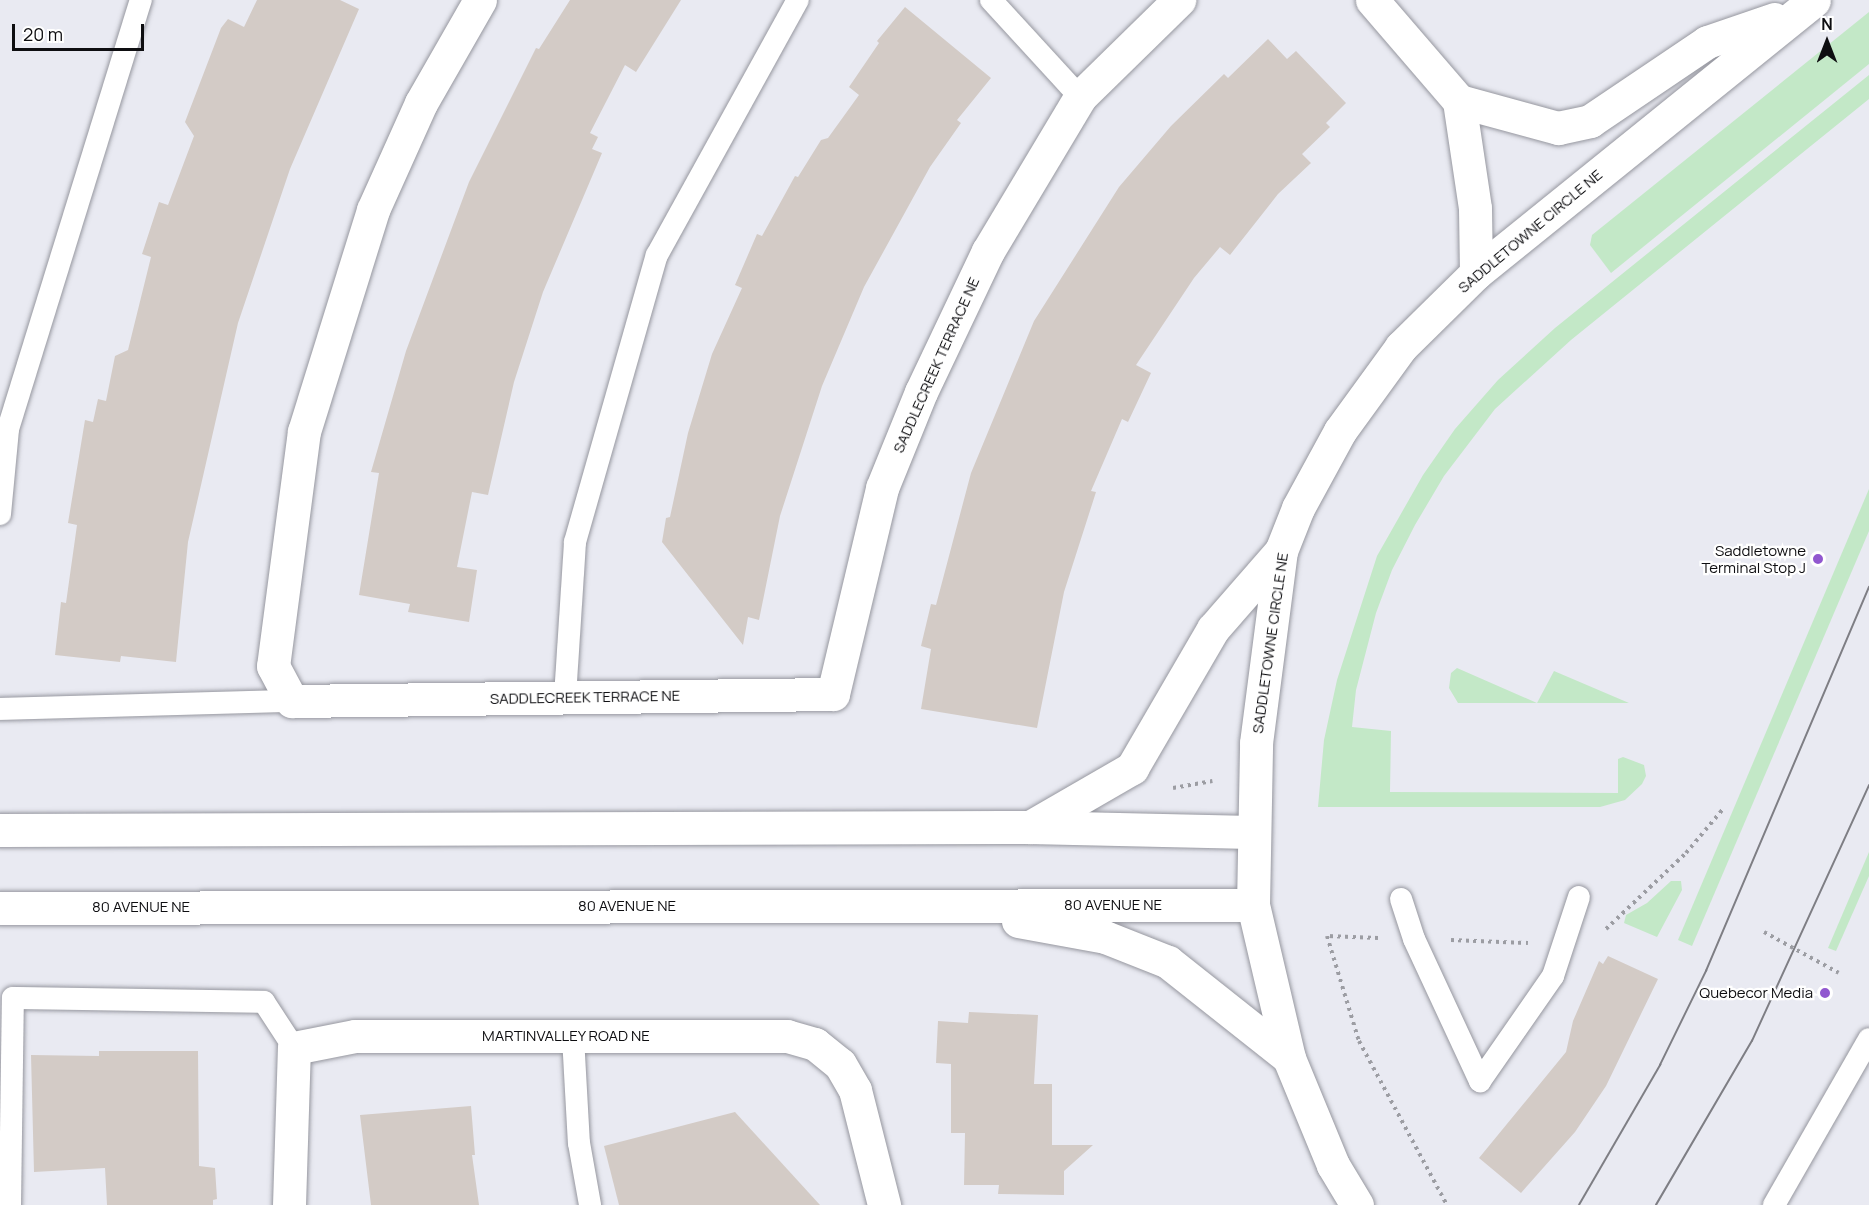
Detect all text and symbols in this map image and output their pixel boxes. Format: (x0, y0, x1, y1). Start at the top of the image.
scale bar (15, 12, 147, 50)
north arrow (1797, 12, 1857, 72)
text: N (1821, 13, 1833, 35)
text: 20 m (23, 22, 63, 46)
street label: SADDLETOWNE CIRCLE NE (1454, 165, 1606, 297)
street label: SADDLECREEK TERRACE NE (889, 274, 983, 456)
place label: Saddletowne Terminal Stop J (1701, 541, 1806, 576)
street label: SADDLETOWNE CIRCLE NE (1248, 551, 1292, 735)
marker: Saddletowne Terminal Stop J (1811, 552, 1825, 566)
street label: SADDLECREEK TERRACE NE (490, 686, 680, 708)
street label: 80 AVENUE NE (1064, 896, 1162, 914)
street label: 80 AVENUE NE (578, 897, 676, 915)
street label: 80 AVENUE NE (92, 898, 190, 916)
place label: Quebecor Media (1699, 984, 1813, 1002)
marker: Quebecor Media (1818, 986, 1832, 1000)
street label: MARTINVALLEY ROAD NE (482, 1027, 650, 1045)

